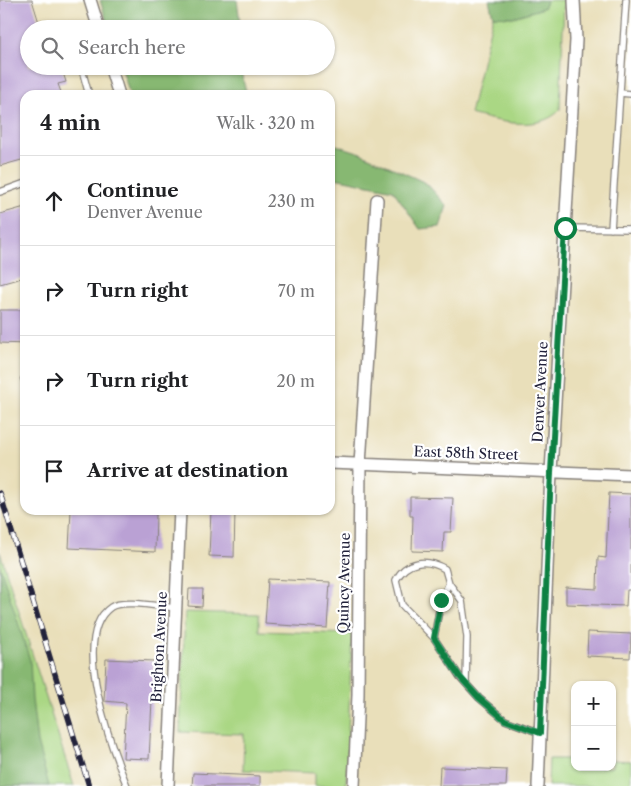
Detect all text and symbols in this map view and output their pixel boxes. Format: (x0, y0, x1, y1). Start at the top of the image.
search box (20, 20, 335, 75)
icon: search (38, 34, 66, 62)
text: Search here (78, 36, 186, 59)
text: 4 min (40, 110, 101, 135)
text: Walk · 320 m (216, 113, 315, 133)
text: Continue (87, 179, 179, 202)
icon: ahead (40, 187, 68, 215)
text: 230 m (268, 191, 315, 211)
text: Denver Avenue (87, 202, 203, 222)
route start (554, 217, 577, 240)
icon: right (40, 277, 68, 305)
text: Turn right (87, 279, 188, 302)
text: 70 m (278, 281, 315, 301)
street label: Denver Avenue (528, 341, 552, 443)
icon: right (40, 367, 68, 395)
text: Turn right (87, 369, 188, 392)
text: 20 m (276, 371, 315, 391)
street label: East 58th Street (413, 442, 519, 464)
icon: arrive (40, 457, 68, 485)
text: Arrive at destination (87, 459, 288, 482)
street label: Quincy Avenue (334, 532, 354, 634)
route end (430, 589, 453, 612)
street label: Brighton Avenue (147, 591, 171, 703)
map controls (571, 681, 616, 771)
button: + (571, 681, 616, 726)
button: − (571, 726, 616, 771)

